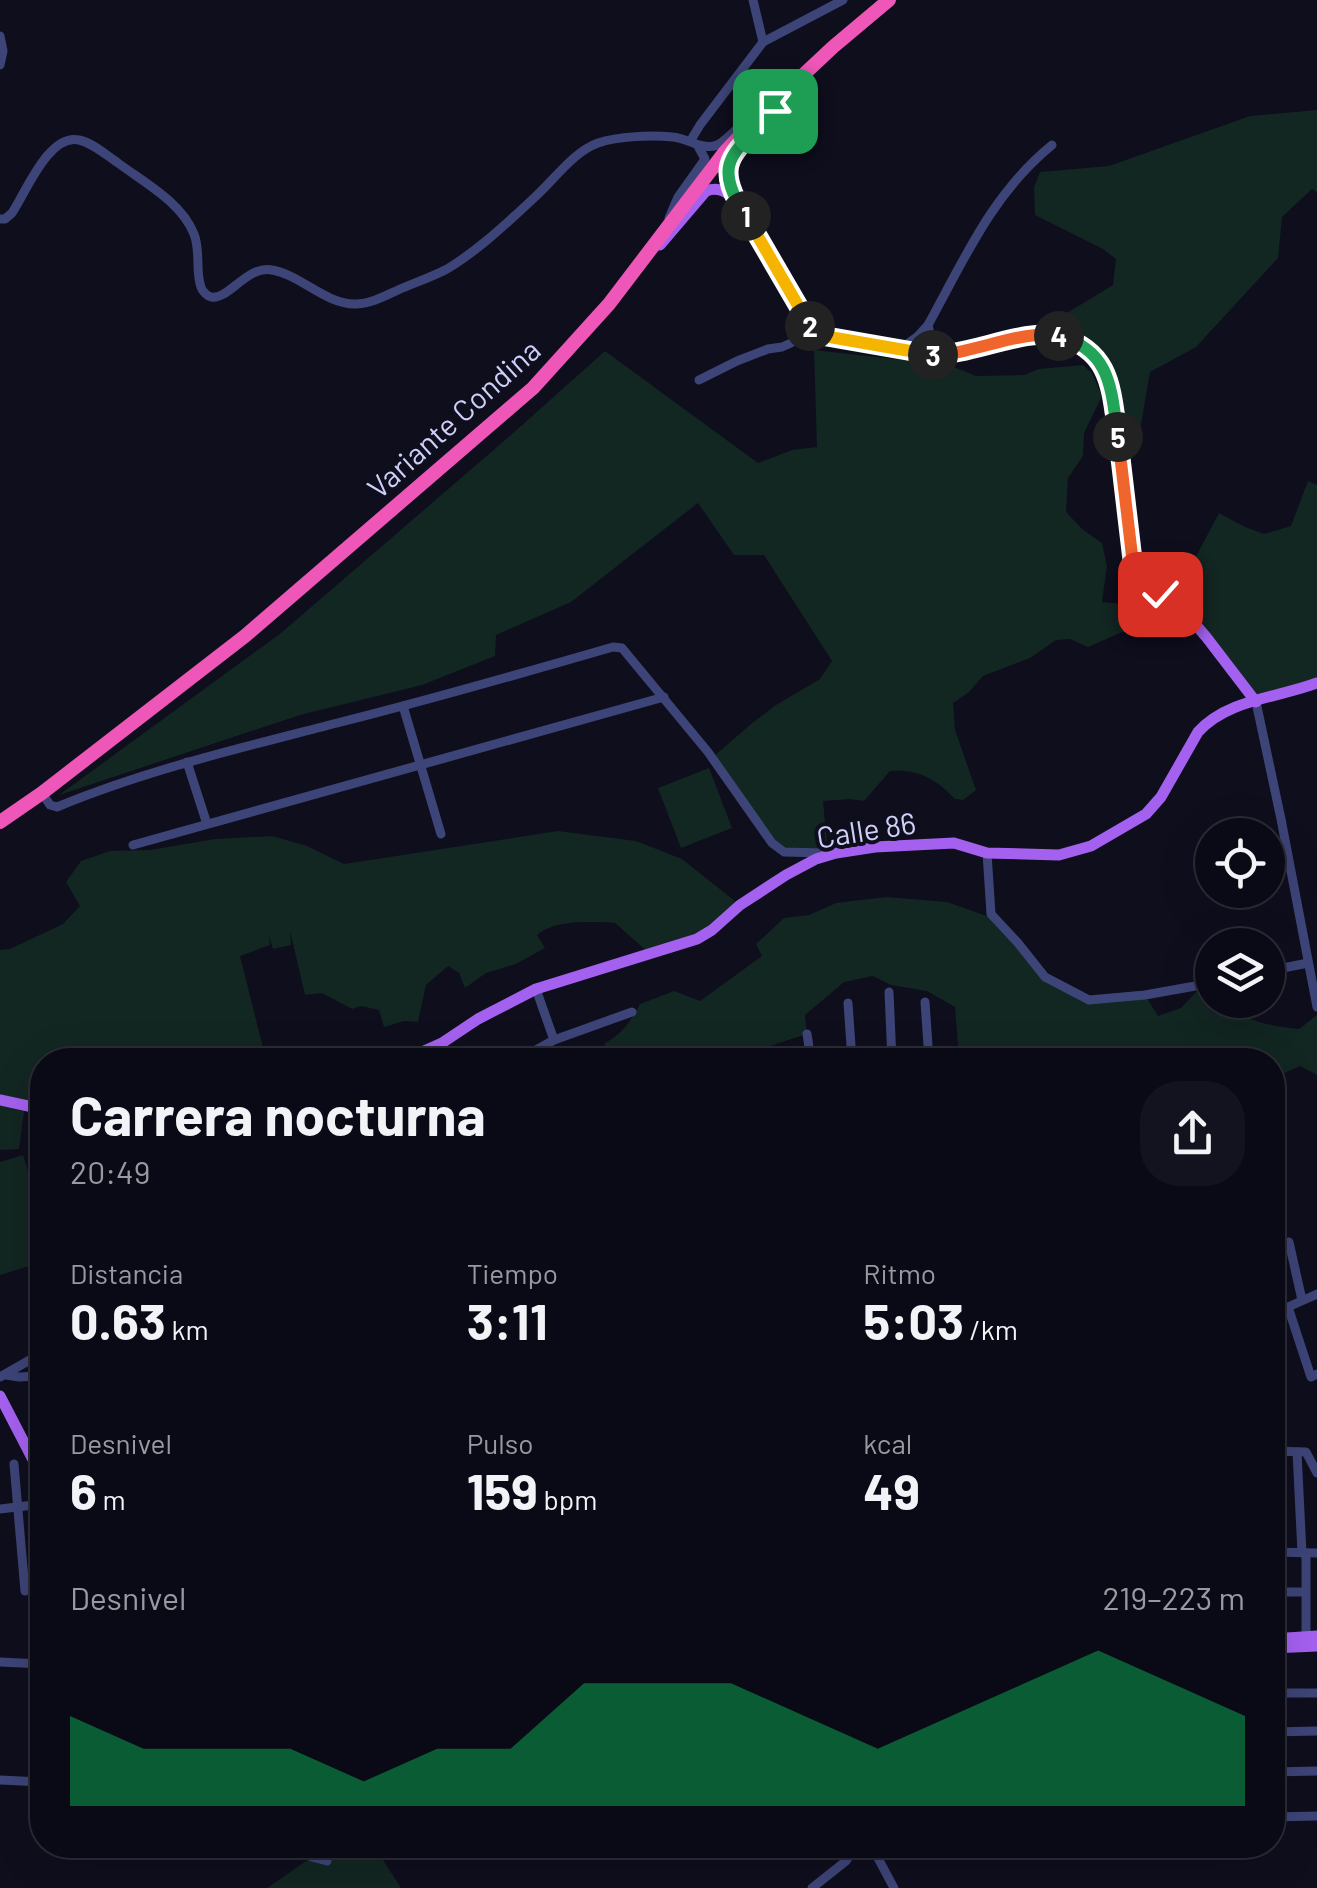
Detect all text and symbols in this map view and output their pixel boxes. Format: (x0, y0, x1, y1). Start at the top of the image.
pin (733, 69, 818, 154)
icon: arrive (748, 84, 803, 139)
pin: 1 (721, 191, 771, 241)
text: 1 (741, 199, 751, 233)
pin: 2 (785, 301, 835, 351)
text: 2 (802, 309, 818, 343)
pin: 4 (1034, 311, 1084, 361)
text: 4 (1051, 319, 1067, 353)
pin: 3 (908, 330, 958, 380)
street label: Variante Condina (359, 331, 547, 505)
text: 3 (925, 338, 941, 372)
pin: 5 (1093, 412, 1143, 462)
text: 5 (1110, 420, 1126, 454)
pin (1118, 552, 1203, 637)
icon: check (1133, 567, 1188, 622)
street label: Calle 86 (814, 803, 918, 855)
map controls (1195, 818, 1285, 1018)
button: locate (1195, 818, 1285, 908)
button: layers (1195, 928, 1285, 1018)
text: Carrera nocturna (70, 1081, 486, 1147)
button: share (1140, 1081, 1245, 1186)
text: 20:49 (70, 1152, 150, 1190)
text: Distancia (70, 1256, 183, 1290)
text: Tiempo (467, 1256, 558, 1290)
text: Ritmo (863, 1256, 936, 1290)
text: 0.63 (70, 1290, 166, 1350)
text: 3:11 (467, 1290, 548, 1350)
text: 5:03 (863, 1290, 964, 1350)
text: km (166, 1312, 209, 1346)
text: /km (964, 1312, 1018, 1346)
text: Desnivel (70, 1426, 172, 1460)
text: Pulso (467, 1426, 533, 1460)
text: kcal (863, 1426, 912, 1460)
text: 6 (70, 1460, 97, 1520)
text: 159 (467, 1460, 538, 1520)
text: 49 (863, 1460, 920, 1520)
text: m (97, 1482, 126, 1516)
text: bpm (538, 1482, 597, 1516)
text: Desnivel (70, 1578, 186, 1616)
text: 219–223 m (1103, 1578, 1245, 1616)

